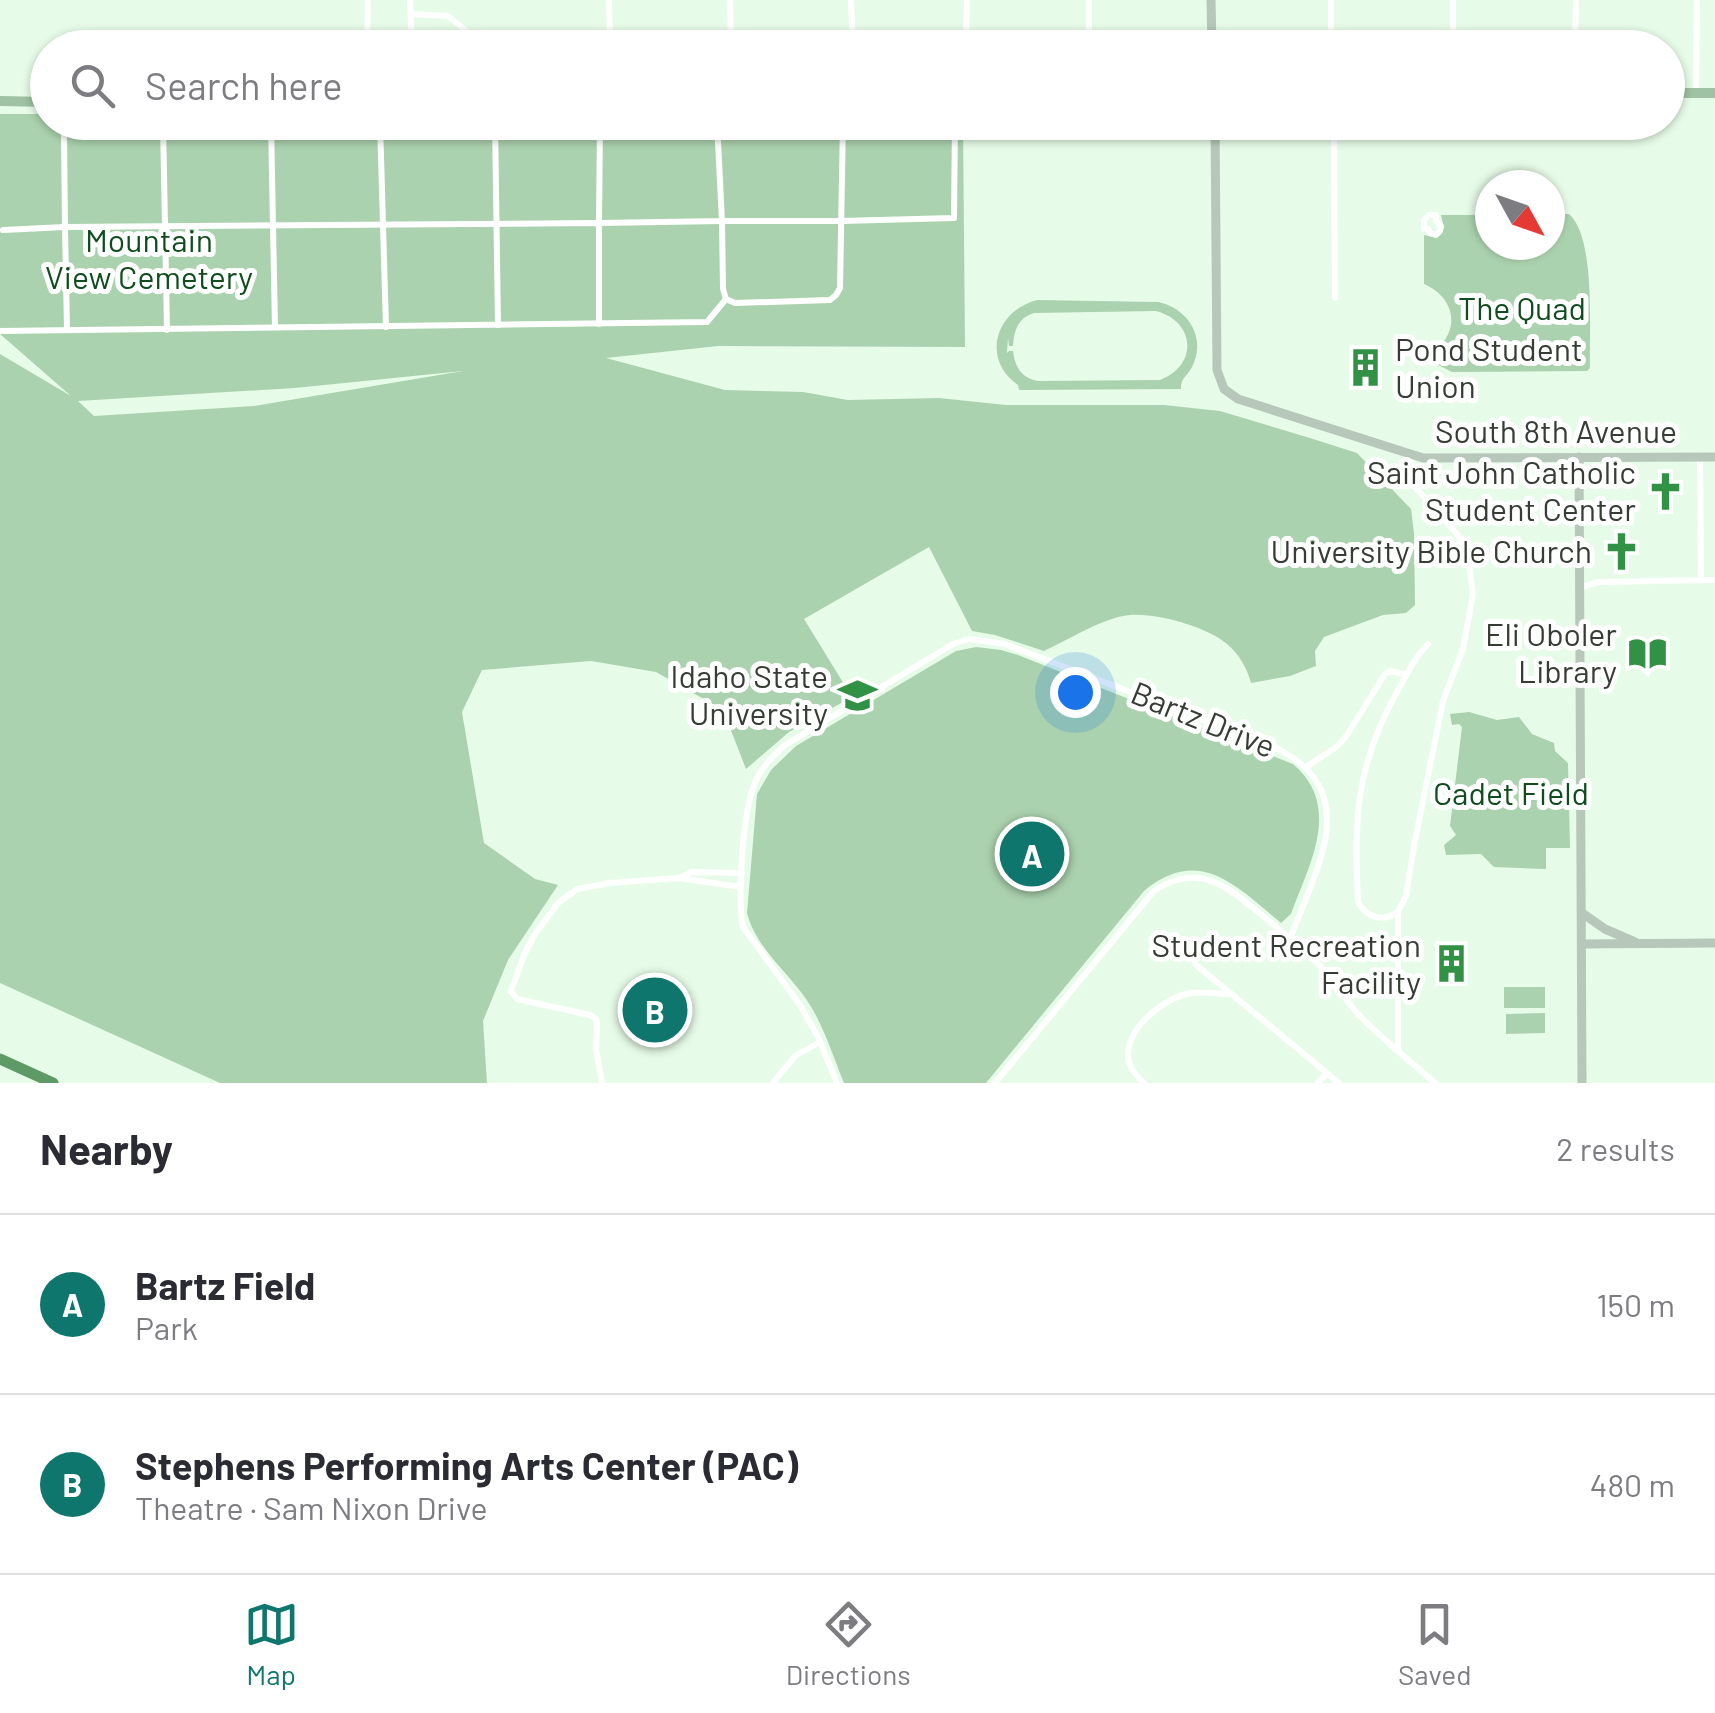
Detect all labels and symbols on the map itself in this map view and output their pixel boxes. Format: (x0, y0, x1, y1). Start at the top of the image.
north arrow (1475, 170, 1565, 260)
park label: Mountain View Cemetery (45, 220, 253, 295)
park label: The Quad (1458, 288, 1586, 326)
place label: Pond Student Union (1395, 329, 1583, 404)
building icon: Pond Student Union (1344, 347, 1386, 389)
street label: South 8th Avenue (1435, 411, 1677, 449)
place label: Saint John Catholic Student Center (1367, 452, 1636, 527)
church icon: Saint John Catholic Student Center (1645, 470, 1687, 512)
place label: University Bible Church (1271, 531, 1592, 569)
church icon: University Bible Church (1601, 531, 1643, 573)
place label: Eli Oboler Library (1485, 614, 1617, 689)
library icon: Eli Oboler Library (1626, 632, 1668, 674)
place label: Idaho State University (670, 656, 828, 731)
your location (1050, 667, 1101, 718)
street label: Bartz Drive (1126, 672, 1281, 764)
school or university icon: Idaho State University (837, 674, 879, 716)
park label: Cadet Field (1433, 773, 1589, 811)
pin: A (1000, 816, 1064, 892)
place label: Student Recreation Facility (1151, 925, 1421, 1000)
building icon: Student Recreation Facility (1430, 943, 1472, 985)
pin: B (622, 972, 688, 1048)

